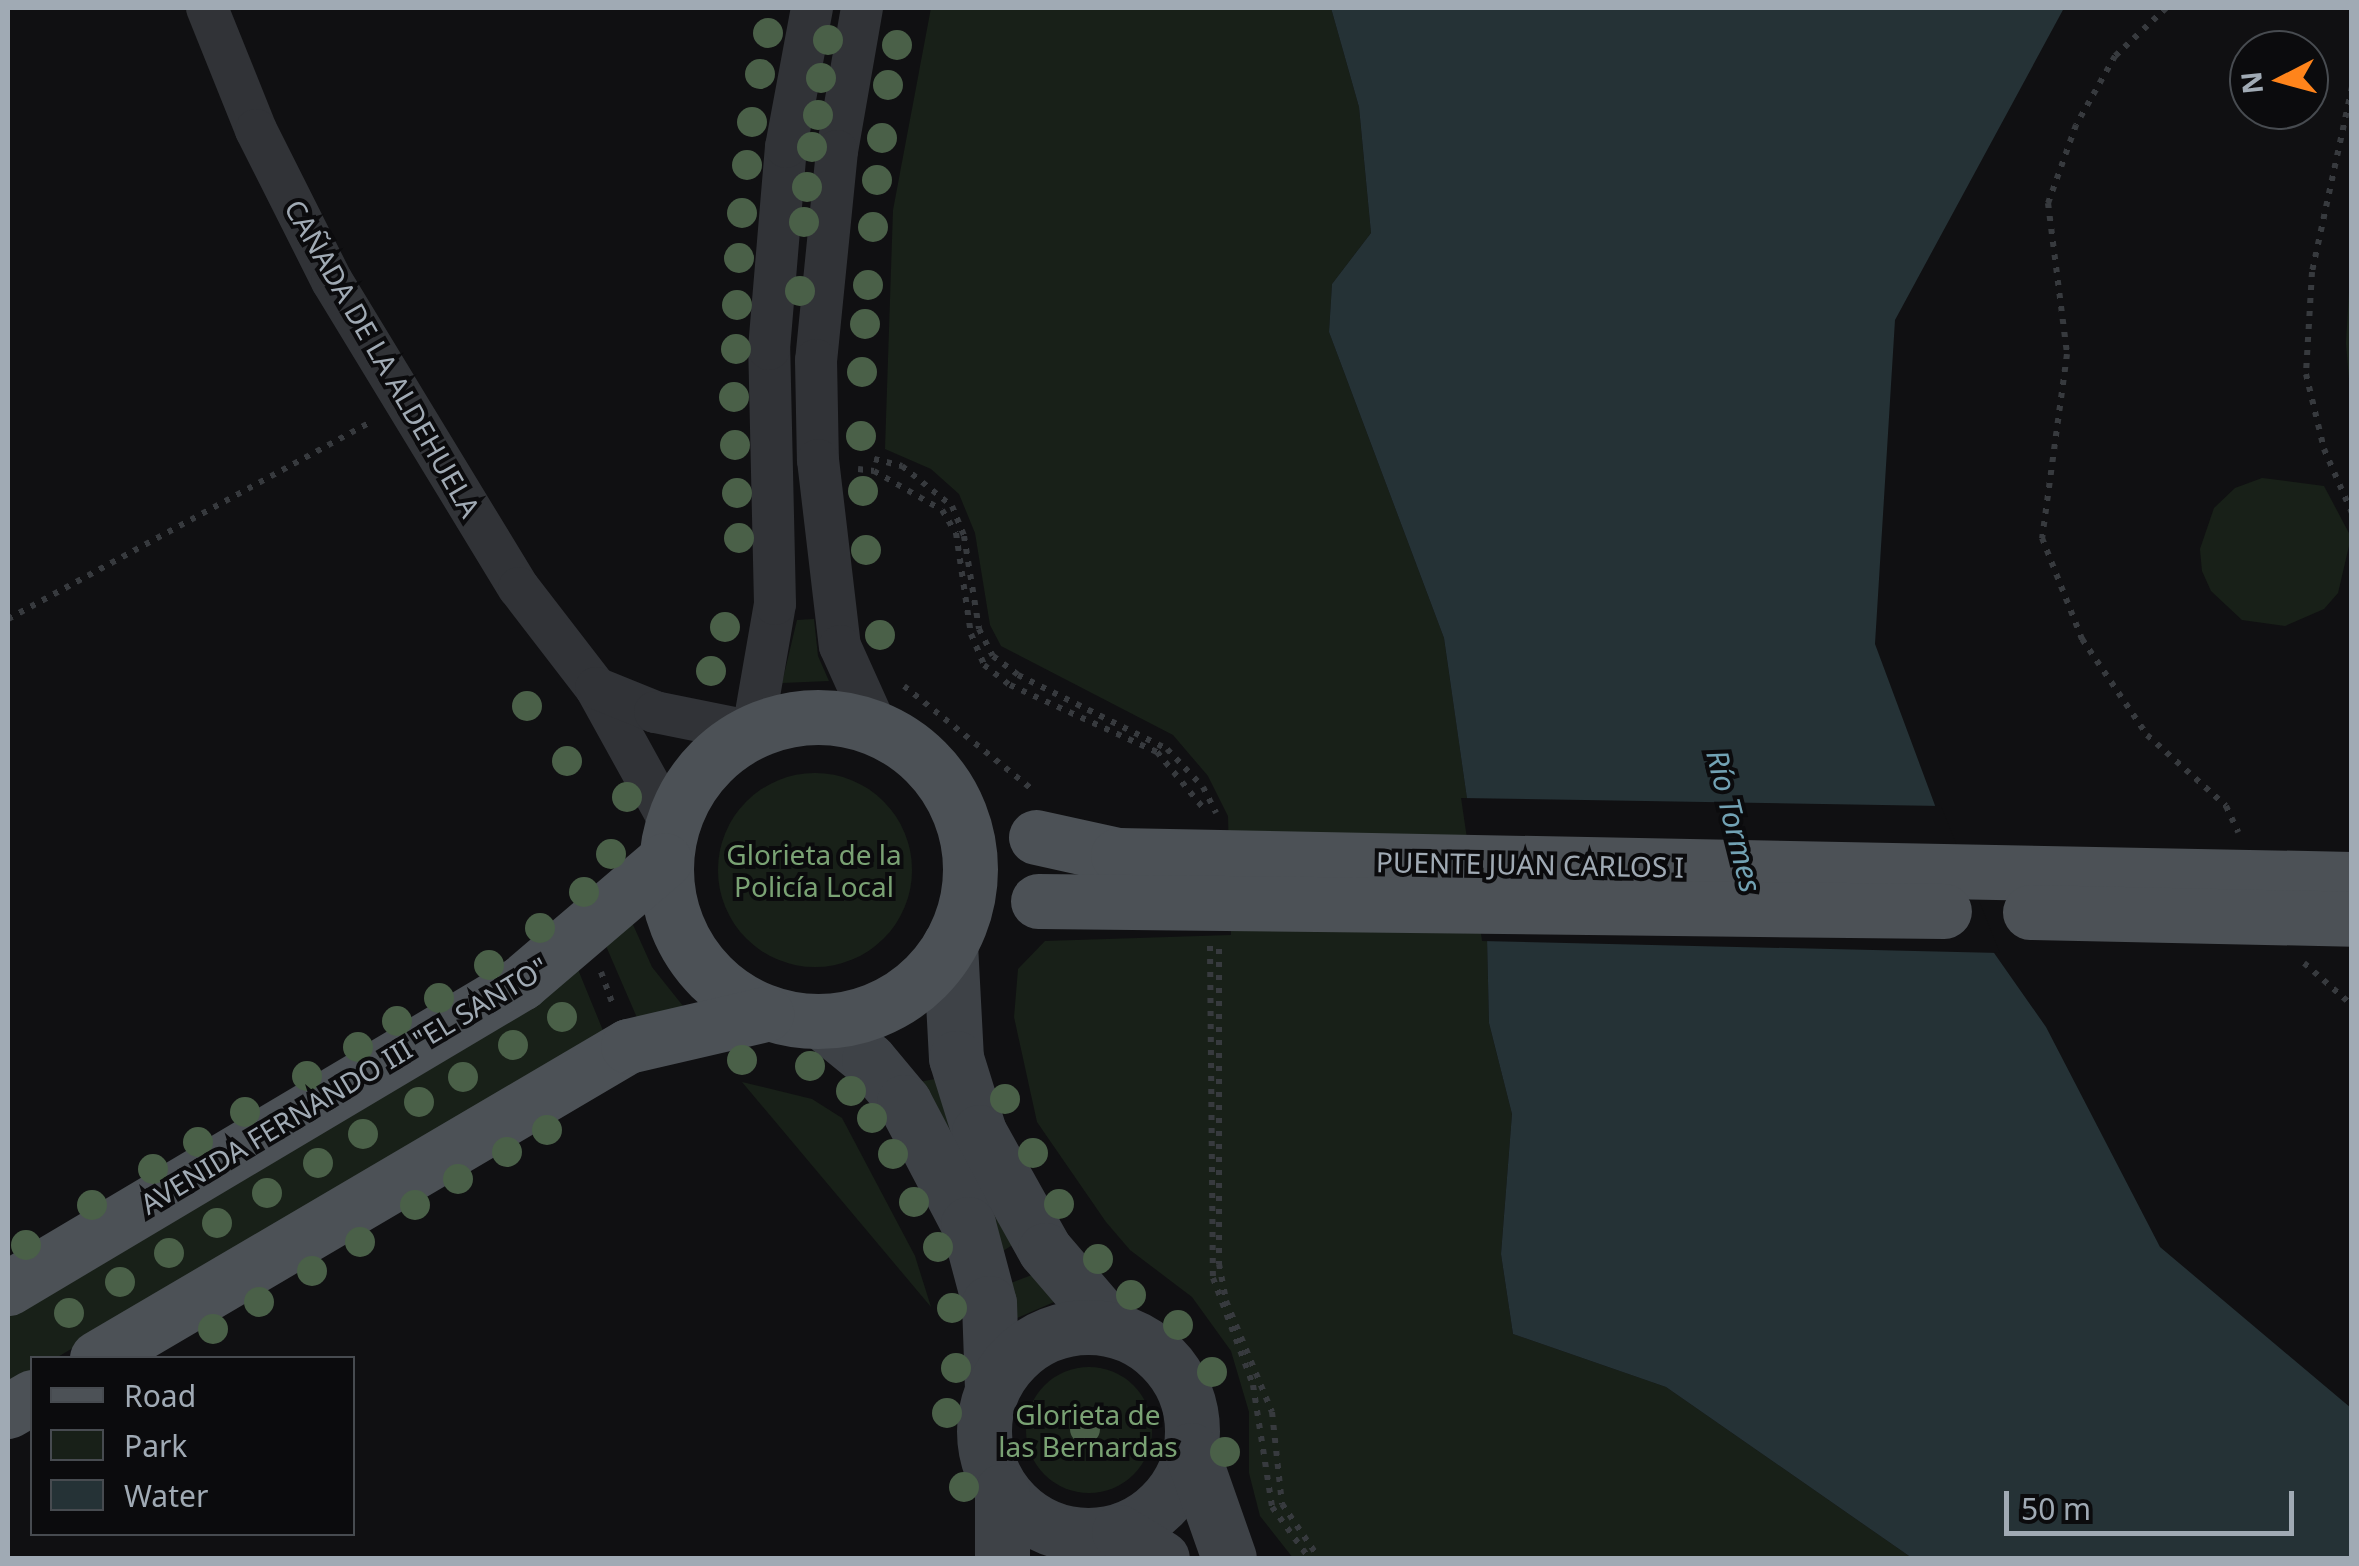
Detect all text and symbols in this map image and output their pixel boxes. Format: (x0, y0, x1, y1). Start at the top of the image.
north arrow (2229, 30, 2329, 130)
text: N (2231, 70, 2271, 96)
street label: CAÑADA DE LA ALDEHUELA (278, 193, 488, 523)
water label: Río Tormes (1699, 746, 1769, 896)
park label: Glorieta de la Policía Local (726, 837, 902, 903)
street label: PUENTE JUAN CARLOS I (1376, 845, 1684, 883)
street label: AVENIDA FERNANDO III "EL SANTO" (134, 950, 554, 1220)
legend (30, 1356, 355, 1536)
text: Road (124, 1375, 196, 1416)
park label: Glorieta de las Bernardas (998, 1397, 1178, 1463)
text: Park (124, 1425, 187, 1466)
scale bar (2009, 1471, 2299, 1533)
text: Water (124, 1475, 208, 1516)
text: 50 m (2021, 1488, 2091, 1529)

